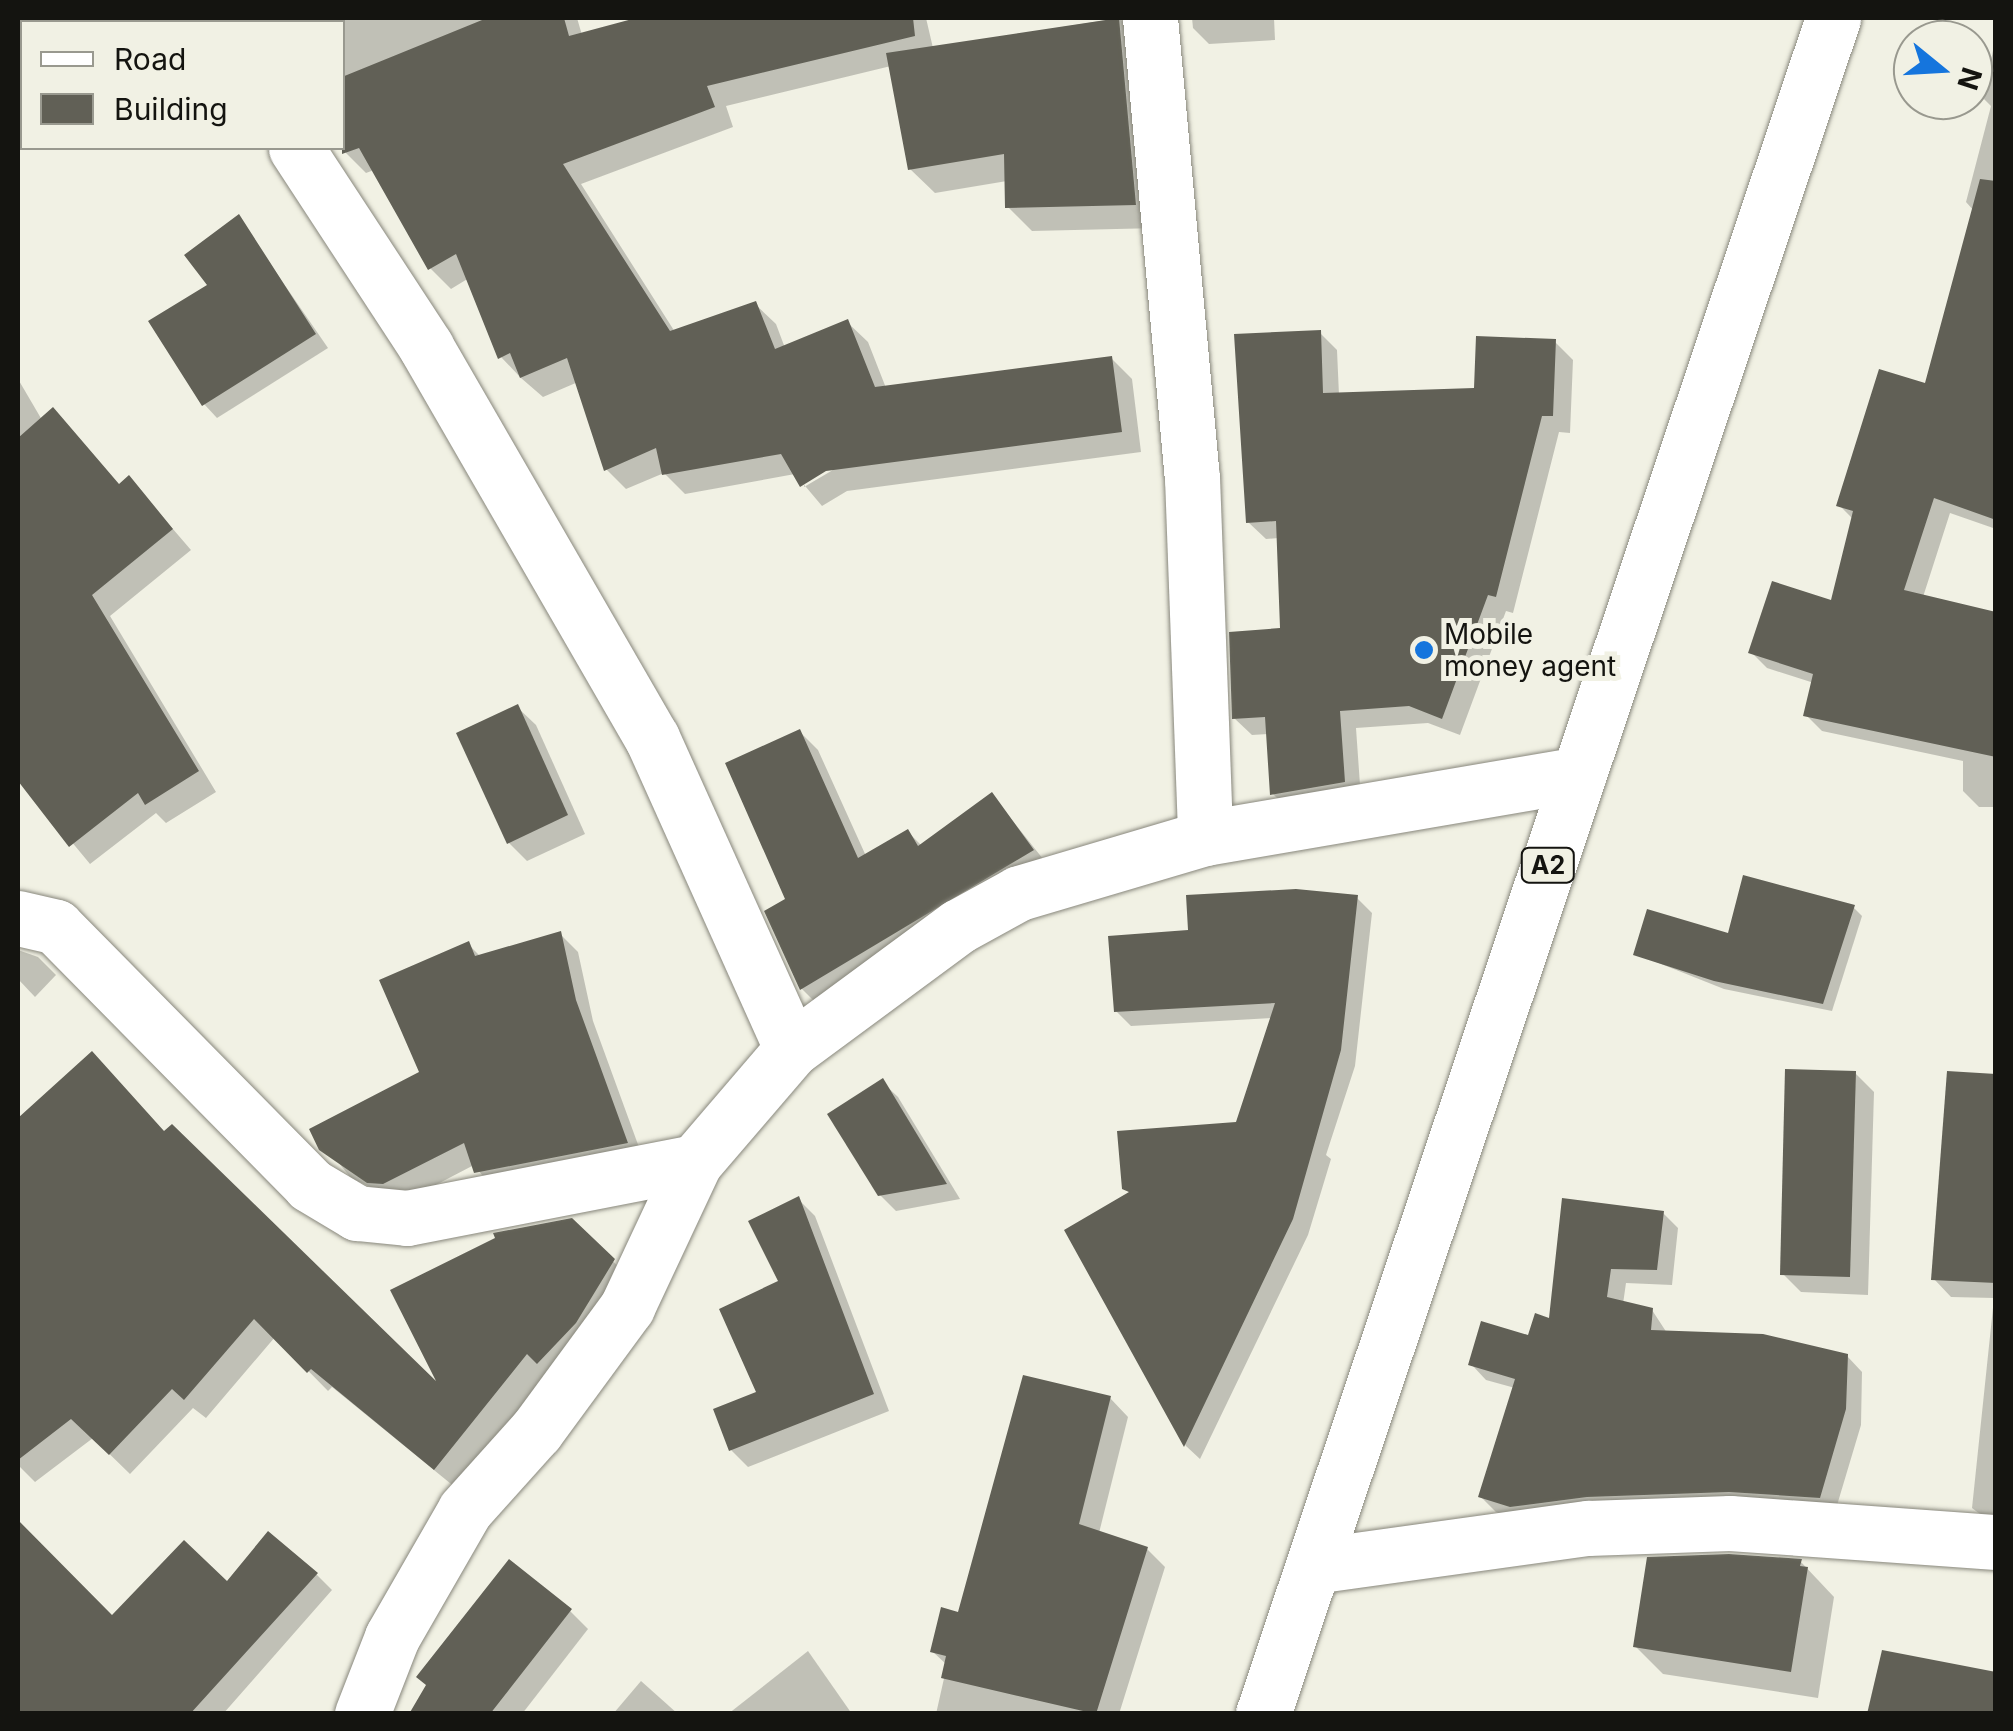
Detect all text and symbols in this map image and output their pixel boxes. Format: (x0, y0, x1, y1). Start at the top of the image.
legend (20, 20, 345, 150)
north arrow (1893, 20, 1993, 120)
text: Road (114, 41, 186, 77)
text: N (1950, 63, 1989, 94)
text: Building (114, 91, 228, 127)
place label: Mobile money agent (1444, 617, 1616, 683)
marker: Mobile money agent (1413, 639, 1435, 661)
road number: A2 (1520, 845, 1576, 885)

